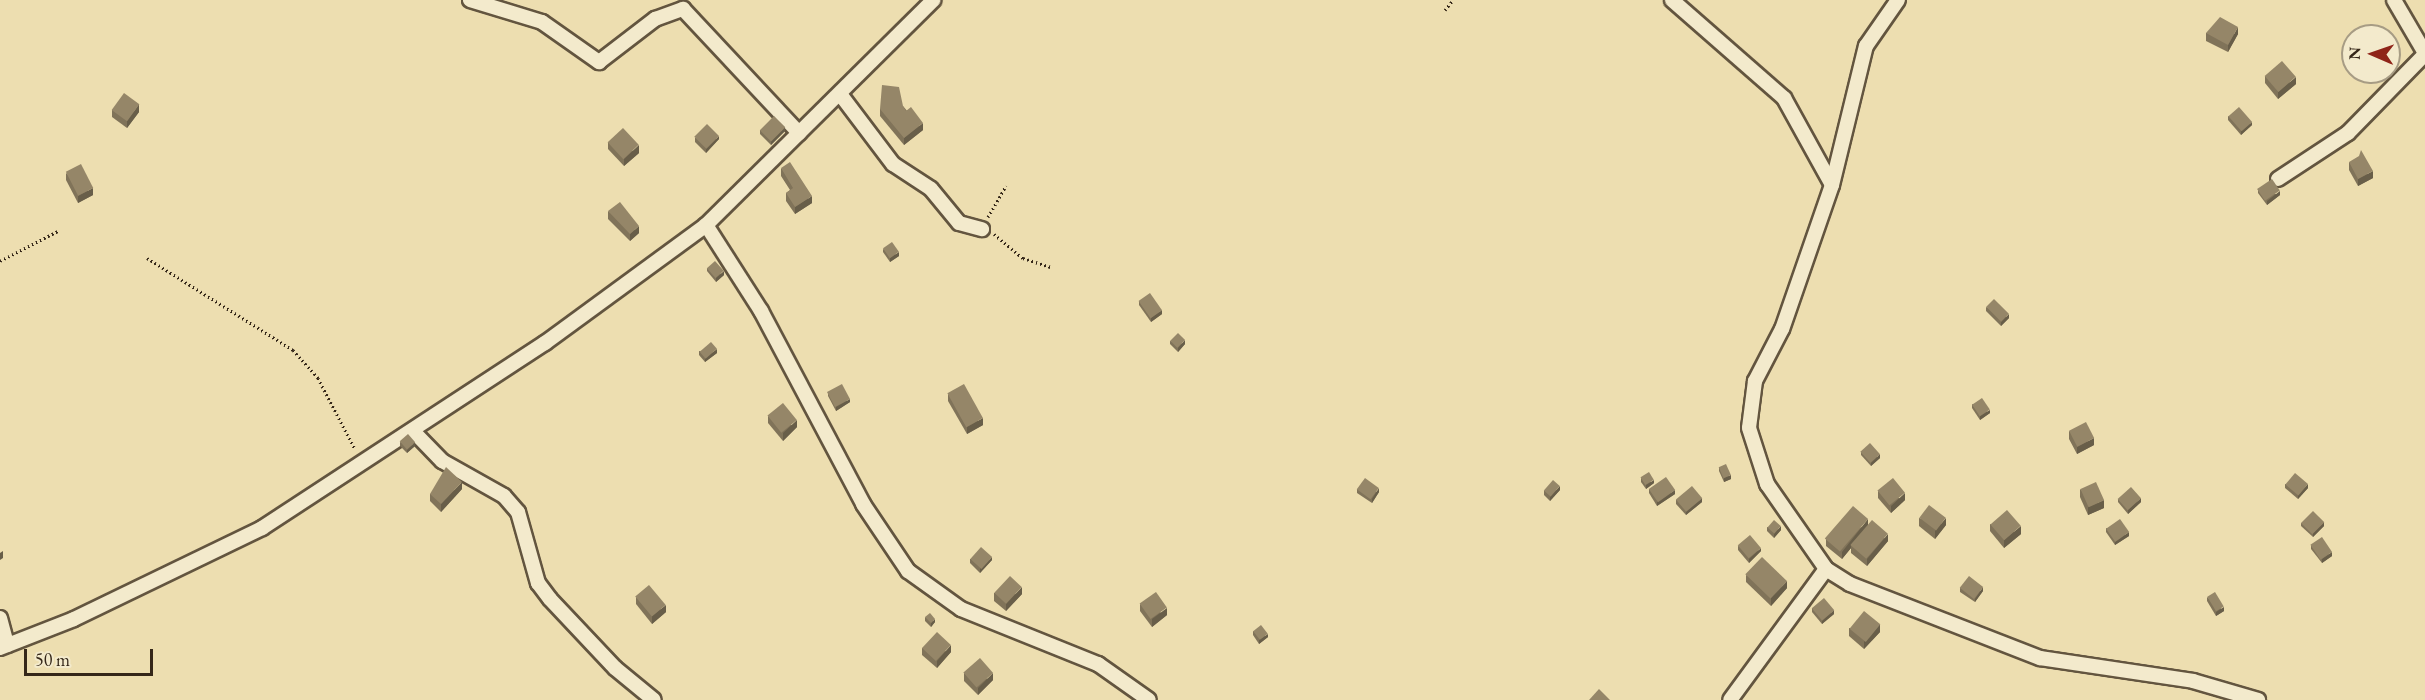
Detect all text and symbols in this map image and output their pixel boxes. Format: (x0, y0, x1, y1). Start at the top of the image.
north arrow (2341, 24, 2401, 84)
text: N (2344, 47, 2365, 60)
scale bar (27, 637, 156, 675)
text: 50 m (35, 648, 70, 671)

